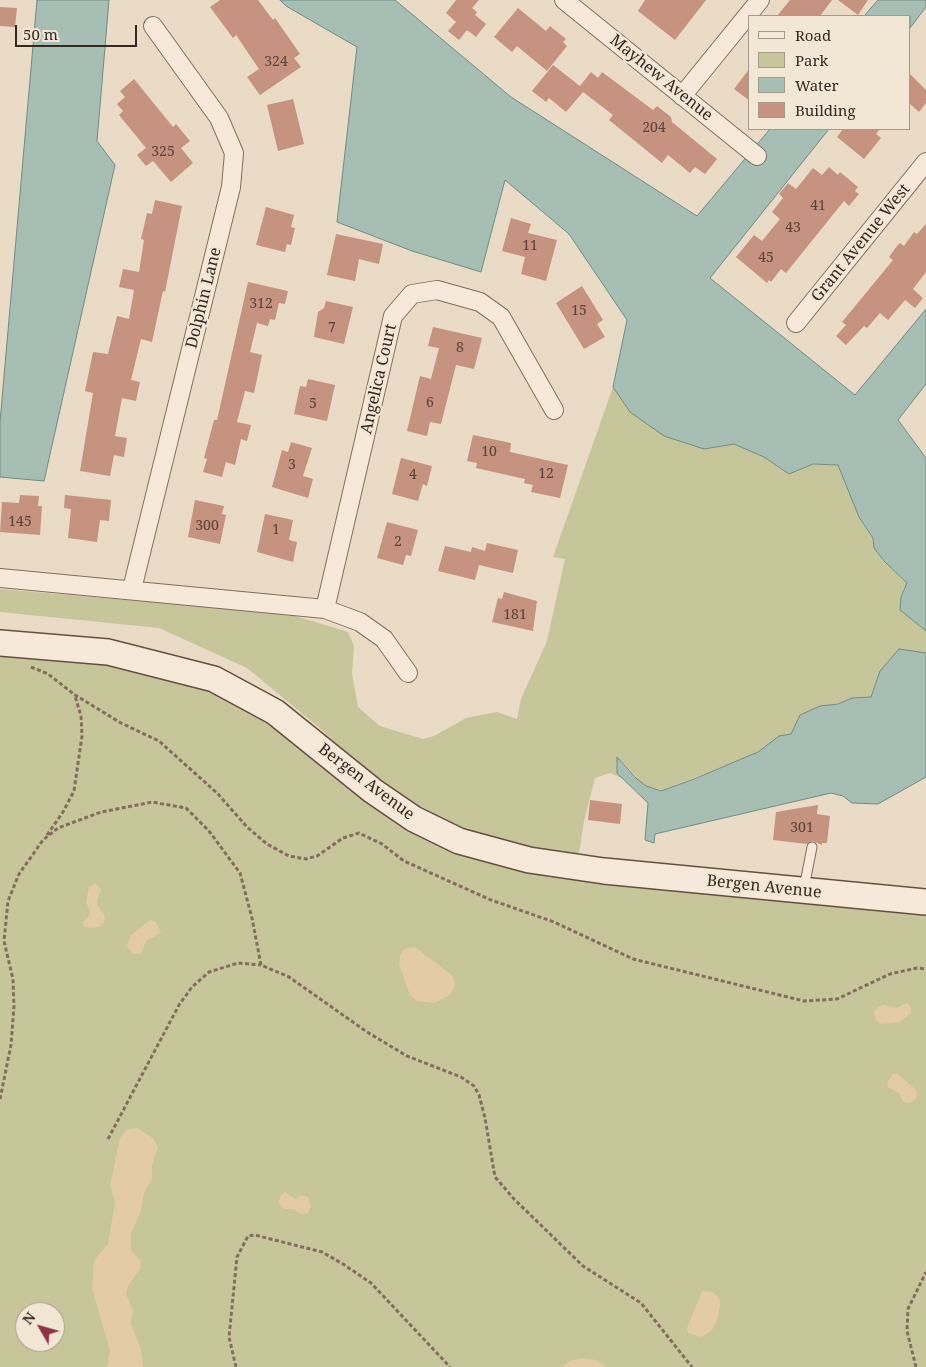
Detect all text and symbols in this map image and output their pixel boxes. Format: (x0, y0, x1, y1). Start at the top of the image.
scale bar (18, 15, 140, 47)
legend (748, 15, 911, 130)
text: 50 m (23, 24, 58, 44)
text: Road (795, 25, 831, 45)
street label: Mayhew Avenue (606, 31, 716, 125)
text: Park (795, 50, 828, 70)
house number: 324 (264, 54, 288, 70)
text: Water (795, 75, 838, 95)
text: Building (795, 100, 856, 120)
house number: 204 (642, 120, 666, 136)
house number: 325 (151, 144, 175, 160)
street label: Grant Avenue West (808, 180, 914, 306)
house number: 41 (810, 198, 826, 214)
house number: 43 (785, 220, 801, 236)
house number: 11 (522, 238, 538, 254)
street label: Dolphin Lane (182, 246, 226, 350)
house number: 45 (758, 250, 774, 266)
house number: 312 (249, 296, 273, 312)
house number: 15 (571, 303, 587, 319)
house number: 7 (328, 320, 336, 336)
street label: Angelica Court (357, 322, 401, 436)
house number: 8 (456, 340, 464, 356)
house number: 6 (426, 395, 434, 411)
house number: 5 (309, 396, 317, 412)
house number: 10 (481, 444, 497, 460)
house number: 3 (288, 457, 296, 473)
house number: 12 (538, 466, 554, 482)
house number: 4 (409, 467, 417, 483)
house number: 145 (8, 514, 32, 530)
house number: 300 (195, 518, 219, 534)
house number: 1 (272, 522, 280, 538)
house number: 2 (394, 534, 402, 550)
house number: 181 (503, 607, 527, 623)
street label: Bergen Avenue (314, 740, 418, 824)
house number: 301 (790, 820, 814, 836)
street label: Bergen Avenue (706, 871, 822, 903)
north arrow (15, 1302, 65, 1352)
text: N (18, 1308, 39, 1328)

